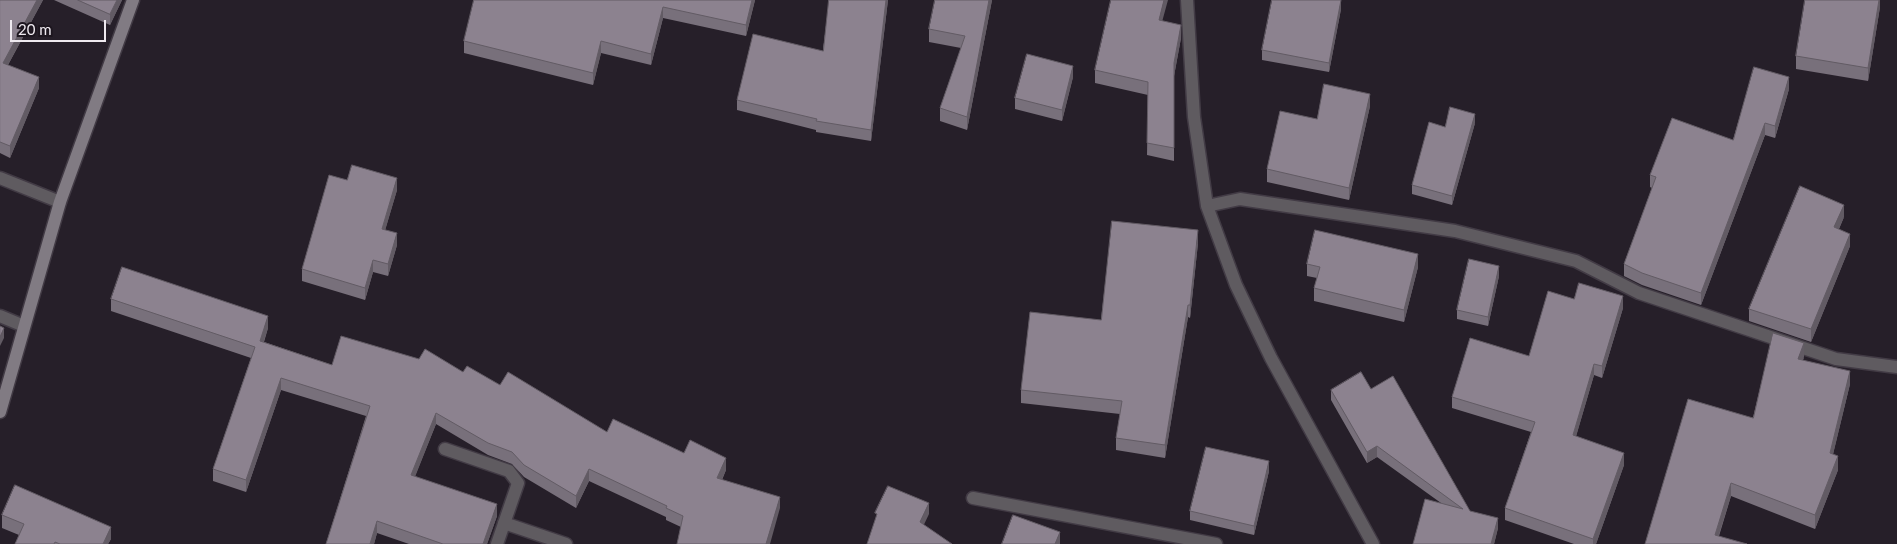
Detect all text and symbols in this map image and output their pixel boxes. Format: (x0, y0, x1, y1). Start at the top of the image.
scale bar (12, 10, 109, 42)
text: 20 m (18, 20, 52, 38)

